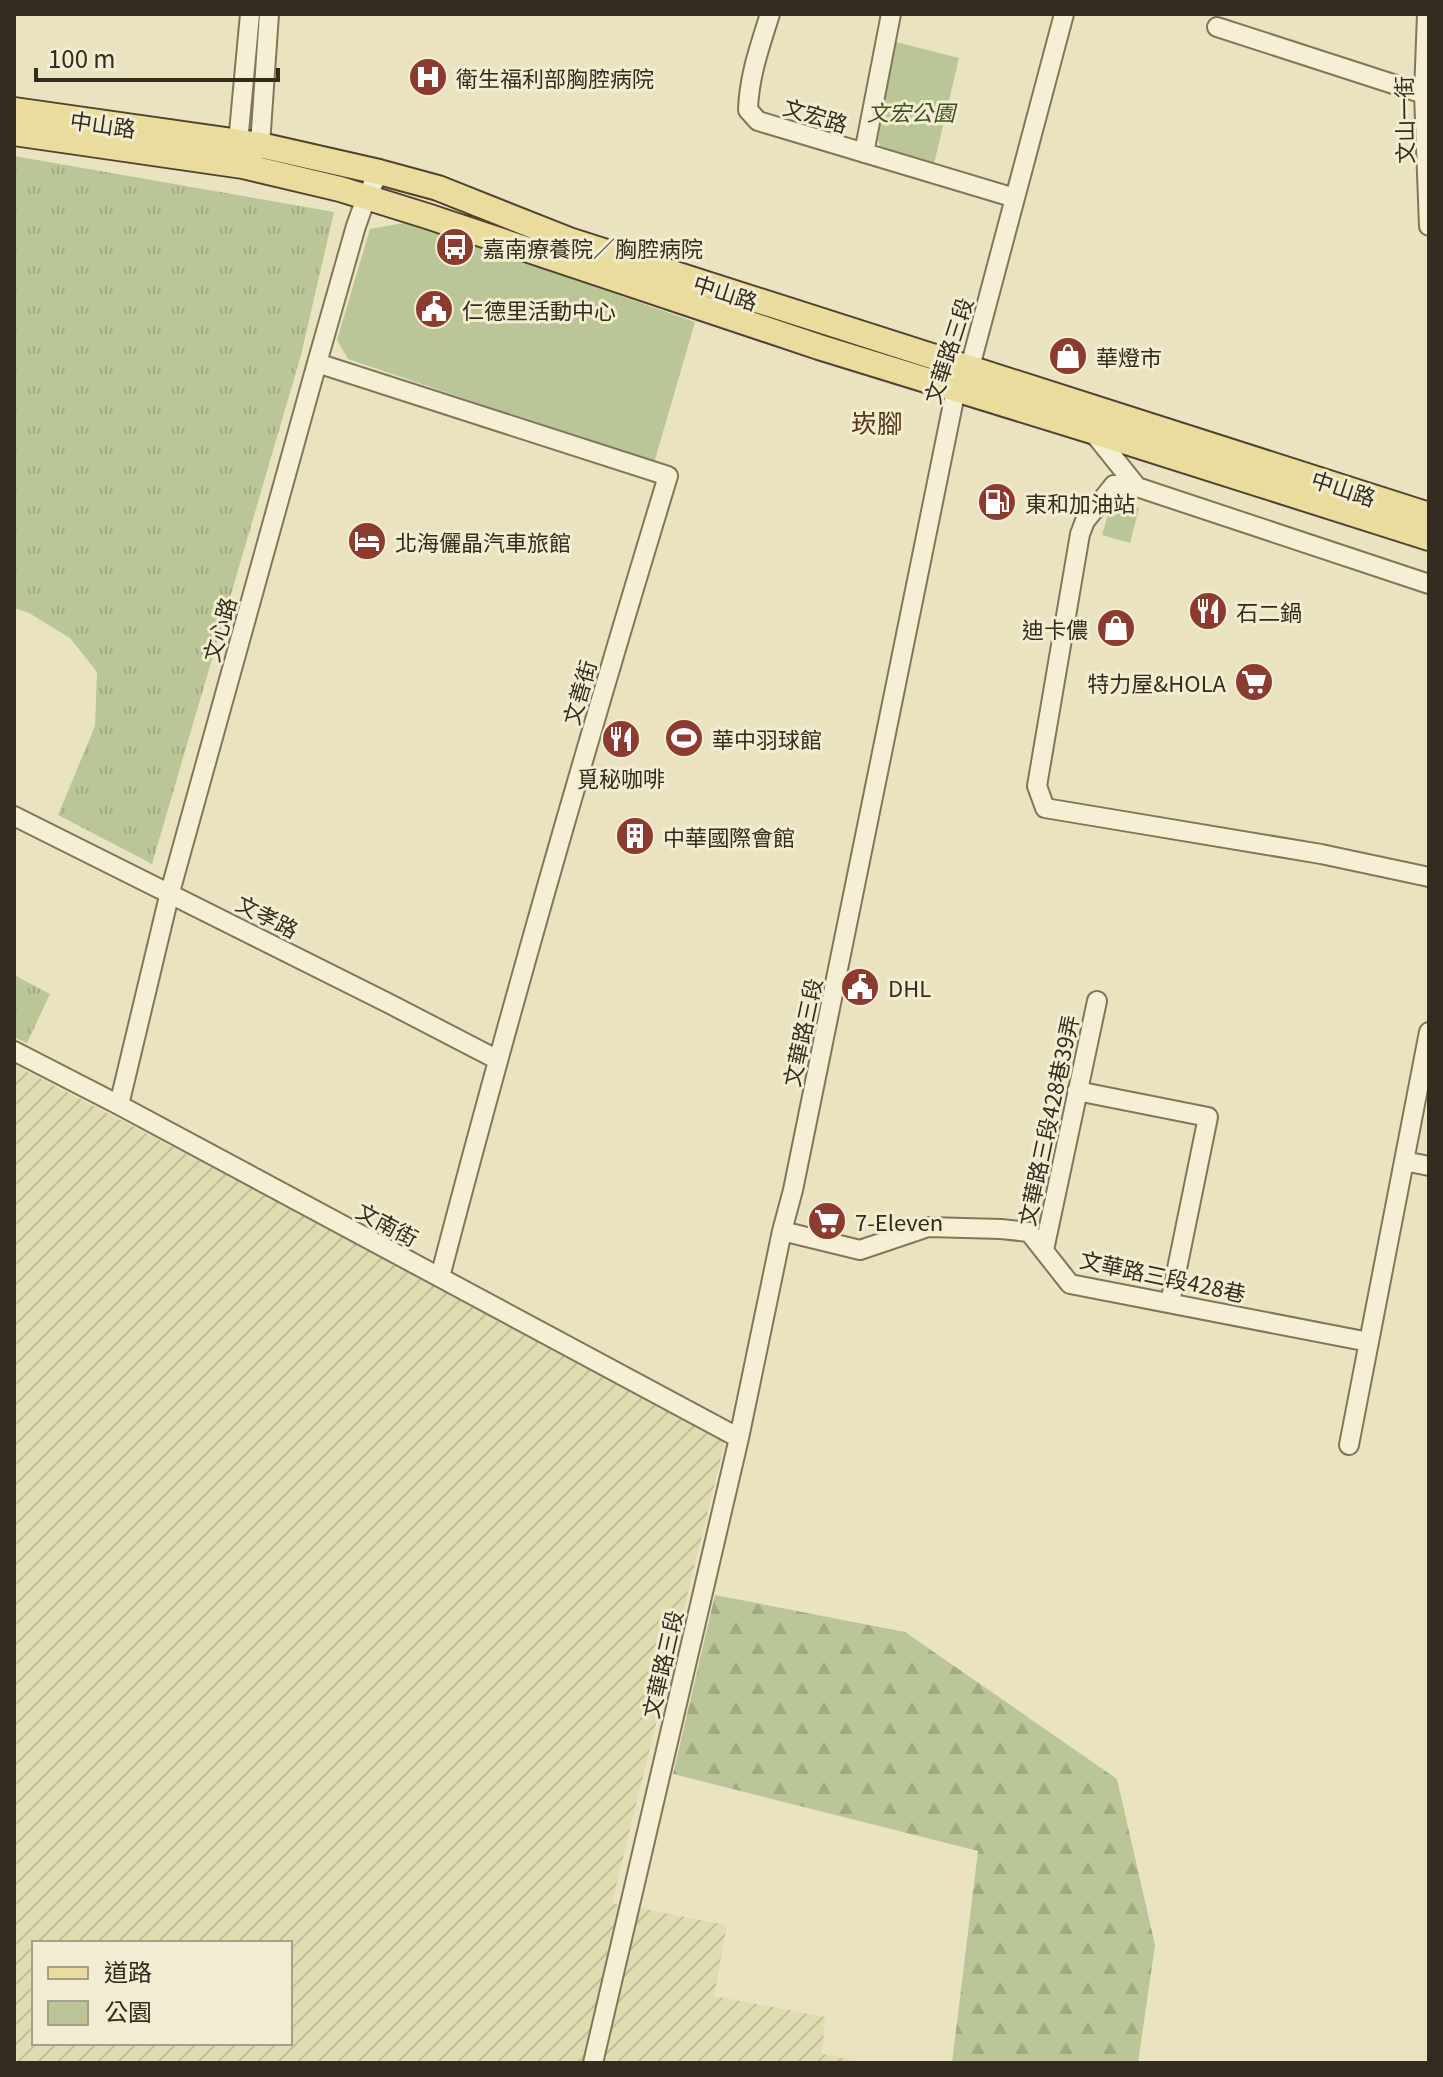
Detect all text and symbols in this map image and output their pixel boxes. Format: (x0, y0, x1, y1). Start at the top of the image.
scale bar (36, 32, 278, 82)
text: 100 m (48, 40, 116, 75)
hospital icon: 衛生福利部胸腔病院 (407, 56, 449, 98)
place label: 衛生福利部胸腔病院 (456, 61, 654, 93)
street label: 文山一街 (1386, 76, 1420, 164)
street label: 文宏路 (780, 89, 852, 139)
park label: 文宏公園 (867, 95, 958, 127)
street label: 中山路 (68, 103, 138, 143)
bus stop icon: 嘉南療養院／胸腔病院 (434, 226, 476, 268)
place label: 嘉南療養院／胸腔病院 (483, 231, 703, 263)
street label: 中山路 (690, 266, 762, 316)
public building icon: 仁德里活動中心 (413, 288, 455, 330)
place label: 仁德里活動中心 (462, 293, 616, 325)
street label: 文華路三段 (915, 293, 979, 407)
shop icon: 華燈市 (1047, 335, 1089, 377)
place label: 華燈市 (1096, 340, 1162, 372)
district label: 崁腳 (851, 403, 903, 440)
street label: 中山路 (1308, 462, 1380, 512)
fuel station icon: 東和加油站 (976, 481, 1018, 523)
place label: 東和加油站 (1025, 486, 1135, 518)
hotel icon: 北海儷晶汽車旅館 (346, 520, 388, 562)
place label: 北海儷晶汽車旅館 (395, 525, 571, 557)
restaurant icon: 石二鍋 (1187, 590, 1229, 632)
street label: 文心路 (194, 593, 242, 665)
place label: 石二鍋 (1236, 595, 1302, 627)
shop icon: 迪卡儂 (1095, 607, 1137, 649)
place label: 迪卡儂 (1022, 612, 1088, 644)
street label: 文善街 (554, 656, 602, 728)
supermarket icon: 特力屋&HOLA (1233, 661, 1275, 703)
place label: 特力屋&HOLA (1087, 666, 1227, 698)
sports icon: 華中羽球館 (663, 717, 705, 759)
restaurant icon: 覓秘咖啡 (600, 718, 642, 760)
place label: 華中羽球館 (712, 722, 822, 754)
place label: 覓秘咖啡 (577, 761, 665, 793)
building icon: 中華國際會館 (614, 815, 656, 857)
place label: 中華國際會館 (663, 820, 795, 852)
street label: 文孝路 (231, 886, 305, 944)
public building icon: DHL (839, 966, 881, 1008)
place label: DHL (888, 971, 931, 1003)
street label: 文華路三段 (774, 975, 828, 1089)
street label: 文華路三段428巷39弄 (1009, 1011, 1085, 1229)
street label: 文南街 (351, 1193, 425, 1253)
supermarket icon: 7-Eleven (806, 1200, 848, 1242)
place label: 7-Eleven (855, 1205, 943, 1237)
street label: 文華路三段428巷 (1077, 1242, 1249, 1308)
street label: 文華路三段 (633, 1607, 689, 1721)
legend (32, 1941, 292, 2045)
text: 道路 (104, 1953, 152, 1988)
text: 公園 (104, 1993, 152, 2028)

